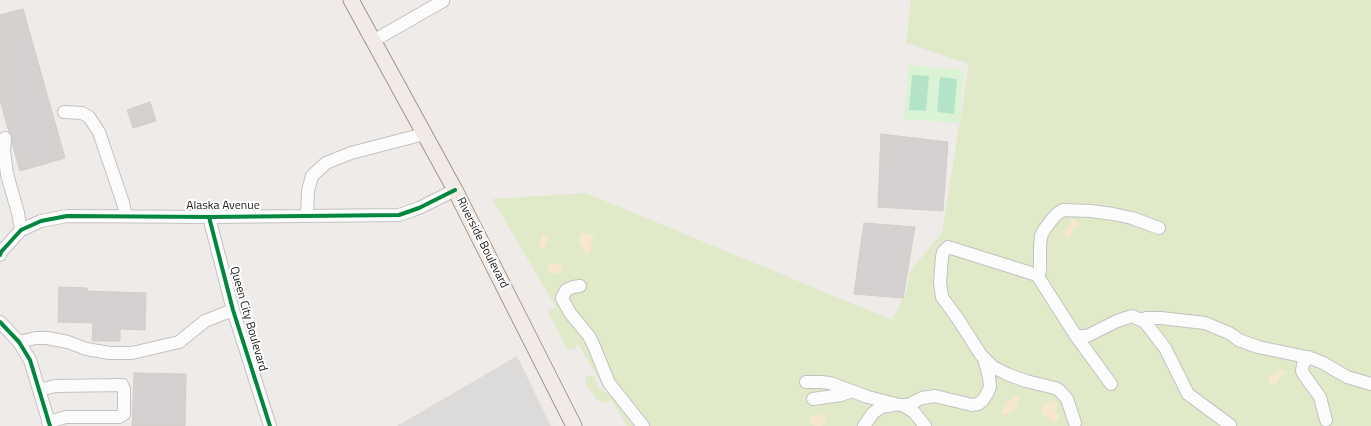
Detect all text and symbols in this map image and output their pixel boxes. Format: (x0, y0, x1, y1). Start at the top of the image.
street label: Riverside Boulevard (453, 195, 511, 291)
street label: Alaska Avenue (186, 199, 260, 213)
street label: Queen City Boulevard (226, 265, 270, 373)

